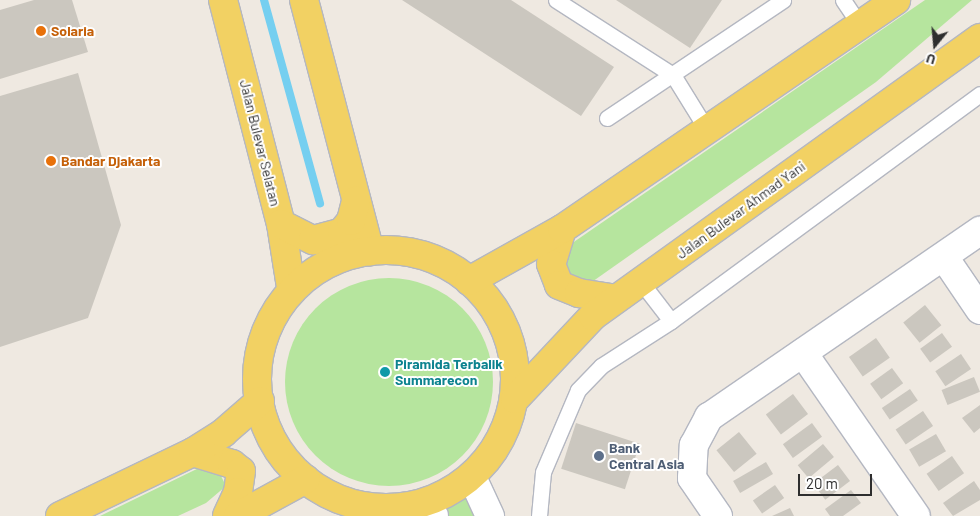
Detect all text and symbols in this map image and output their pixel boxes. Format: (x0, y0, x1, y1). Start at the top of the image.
north arrow (910, 20, 960, 70)
place label: Solaria (51, 23, 94, 39)
marker: Solaria (35, 25, 47, 37)
text: U (924, 50, 937, 69)
street label: Jalan Bulevar Selatan (236, 78, 284, 208)
place label: Bandar Djakarta (61, 153, 160, 169)
marker: Bandar Djakarta (45, 155, 57, 167)
street label: Jalan Bulevar Ahmad Yani (673, 158, 809, 262)
place label: Piramida Terbalik Summarecon (395, 356, 503, 388)
marker: Piramida Terbalik Summarecon (379, 366, 391, 378)
place label: Bank Central Asia (609, 440, 684, 472)
marker: Bank Central Asia (593, 450, 605, 462)
scale bar (800, 464, 874, 496)
text: 20 m (806, 474, 838, 492)

